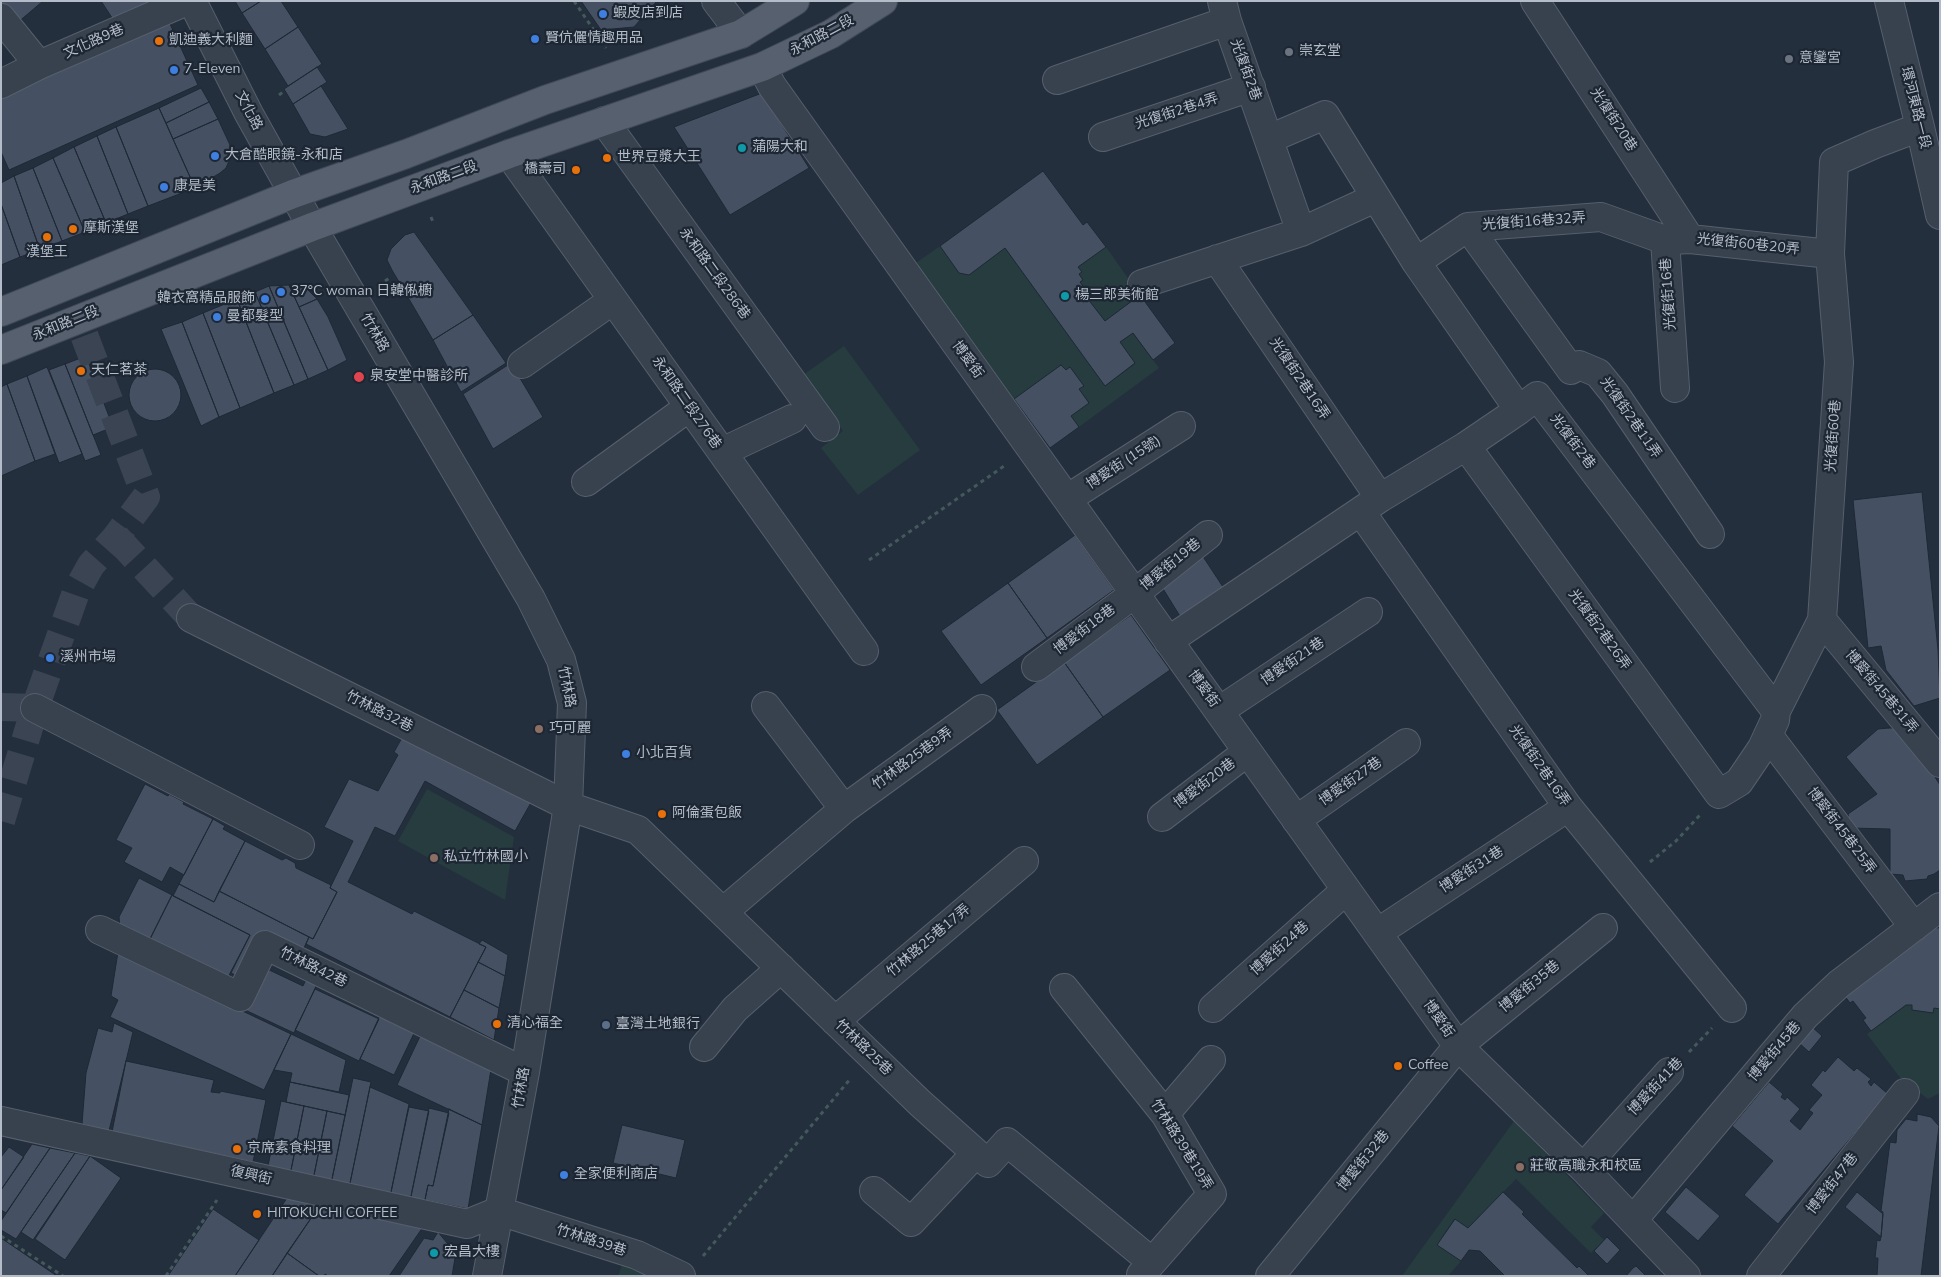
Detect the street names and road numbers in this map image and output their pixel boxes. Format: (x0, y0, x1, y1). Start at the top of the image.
street label: 永和路二段 (787, 12, 857, 60)
street label: 文化路9巷 (61, 21, 127, 63)
street label: 光復街2巷 (1226, 37, 1264, 103)
street label: 環河東路一段 (1897, 65, 1933, 151)
street label: 光復街20巷 (1586, 85, 1640, 155)
street label: 文化路 (231, 89, 265, 133)
street label: 光復街2巷4弄 (1133, 91, 1221, 133)
street label: 永和路二段 (408, 158, 480, 198)
street label: 光復街16巷32弄 (1482, 210, 1586, 234)
street label: 永和路二段286巷 (675, 225, 753, 323)
street label: 光復街60巷20弄 (1696, 231, 1800, 259)
street label: 光復街16巷 (1658, 257, 1680, 331)
street label: 永和路二段 (30, 303, 102, 345)
street label: 竹林路 (356, 311, 392, 355)
street label: 光復街2巷16弄 (1265, 335, 1333, 423)
street label: 博愛街 (948, 338, 986, 382)
street label: 永和路二段276巷 (648, 353, 724, 453)
street label: 光復街2巷11弄 (1596, 374, 1664, 462)
street label: 光復街60巷 (1823, 399, 1845, 473)
street label: 光復街2巷 (1546, 411, 1598, 473)
street label: 博愛街 (15號) (1084, 433, 1164, 493)
street label: 博愛街19巷 (1137, 536, 1205, 594)
street label: 光復街2巷26弄 (1564, 587, 1634, 673)
street label: 博愛街18巷 (1051, 601, 1119, 659)
street label: 博愛街21巷 (1258, 635, 1328, 689)
street label: 博愛街45巷31弄 (1841, 647, 1921, 737)
street label: 竹林路 (554, 665, 578, 709)
street label: 博愛街 (1184, 667, 1222, 711)
street label: 竹林路32巷 (343, 688, 415, 736)
street label: 光復街2巷16弄 (1505, 722, 1573, 810)
street label: 竹林路25巷9弄 (870, 724, 956, 794)
street label: 博愛街27巷 (1316, 754, 1386, 810)
street label: 博愛街20巷 (1171, 755, 1239, 813)
street label: 博愛街45巷25弄 (1803, 785, 1879, 877)
street label: 博愛街31巷 (1437, 843, 1507, 897)
street label: 竹林路25巷17弄 (884, 901, 974, 981)
street label: 博愛街24巷 (1247, 918, 1313, 980)
street label: 竹林路42巷 (277, 944, 349, 992)
street label: 博愛街35巷 (1496, 958, 1564, 1016)
street label: 博愛街 (1419, 997, 1457, 1041)
street label: 竹林路25巷 (831, 1017, 895, 1079)
street label: 博愛街45巷 (1745, 1019, 1805, 1085)
street label: 博愛街41巷 (1625, 1055, 1687, 1119)
street label: 竹林路 (510, 1066, 534, 1110)
street label: 竹林路39巷19弄 (1146, 1097, 1216, 1193)
street label: 博愛街32巷 (1335, 1127, 1393, 1195)
street label: 博愛街47巷 (1804, 1150, 1862, 1218)
street label: 復興街 (229, 1163, 273, 1189)
street label: 竹林路39巷 (554, 1222, 628, 1260)

